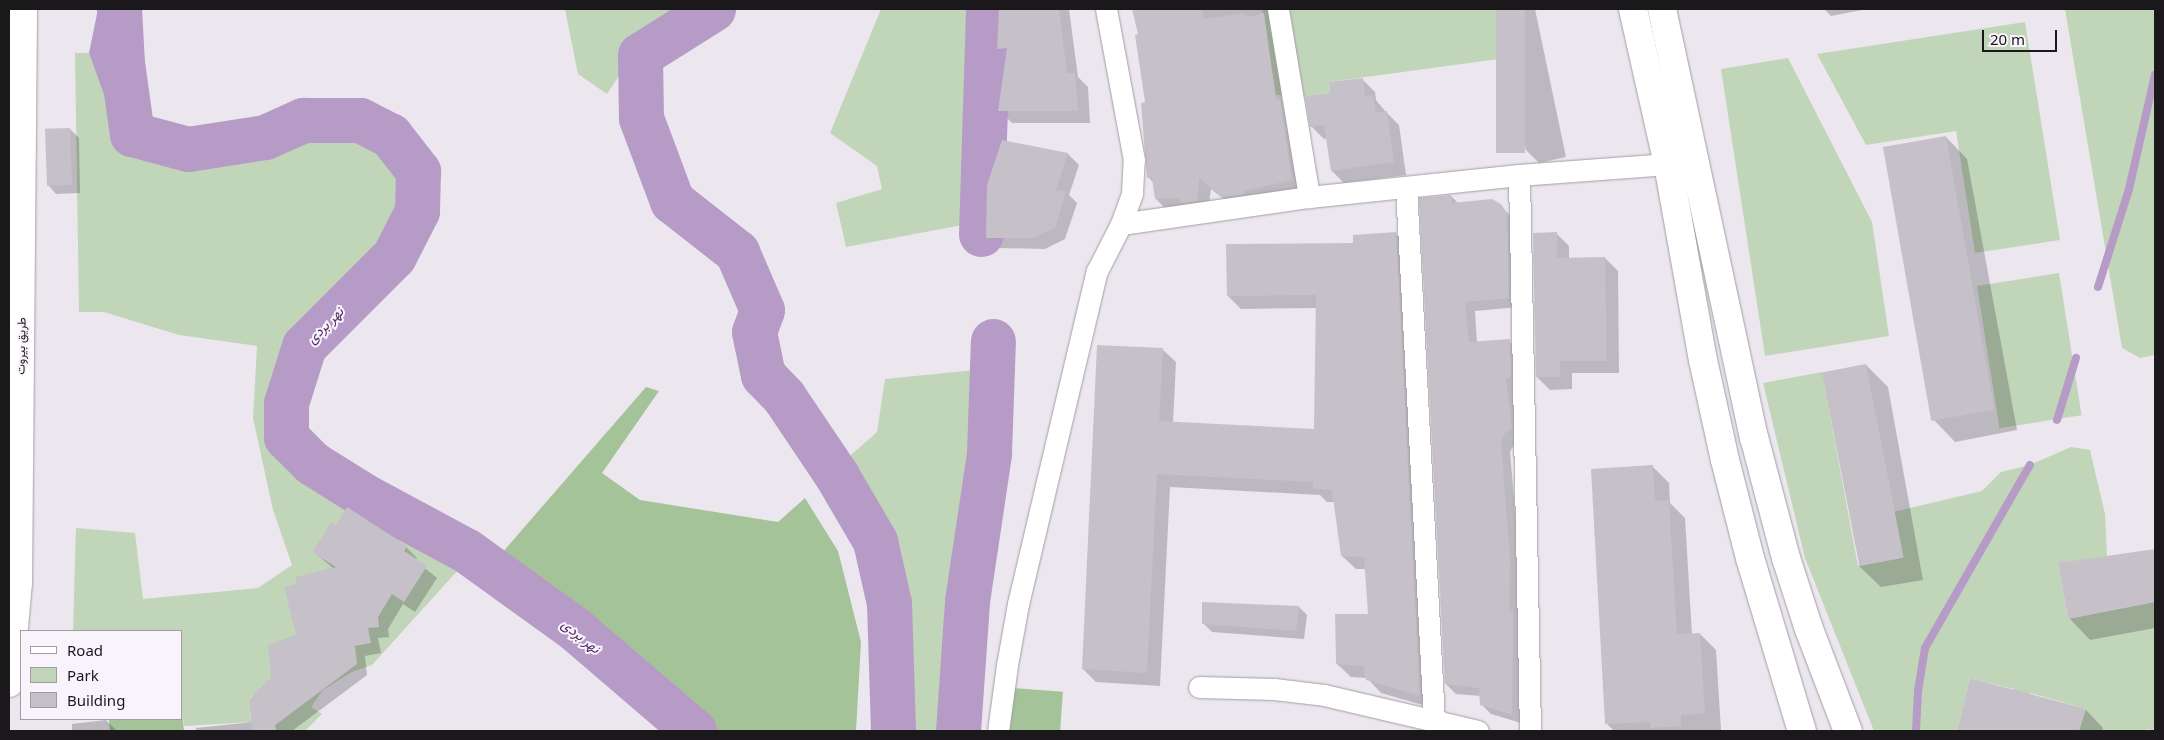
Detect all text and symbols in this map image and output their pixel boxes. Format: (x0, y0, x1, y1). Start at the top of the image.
scale bar (1984, 20, 2059, 52)
text: 20 m (1990, 29, 2025, 49)
water label: نهر بردى (303, 303, 347, 347)
street label: طريق بيروت (13, 317, 29, 375)
water label: نهر بردى (558, 615, 604, 657)
legend (20, 630, 182, 720)
text: Road (67, 640, 103, 660)
text: Park (67, 665, 99, 685)
text: Building (67, 690, 125, 710)

